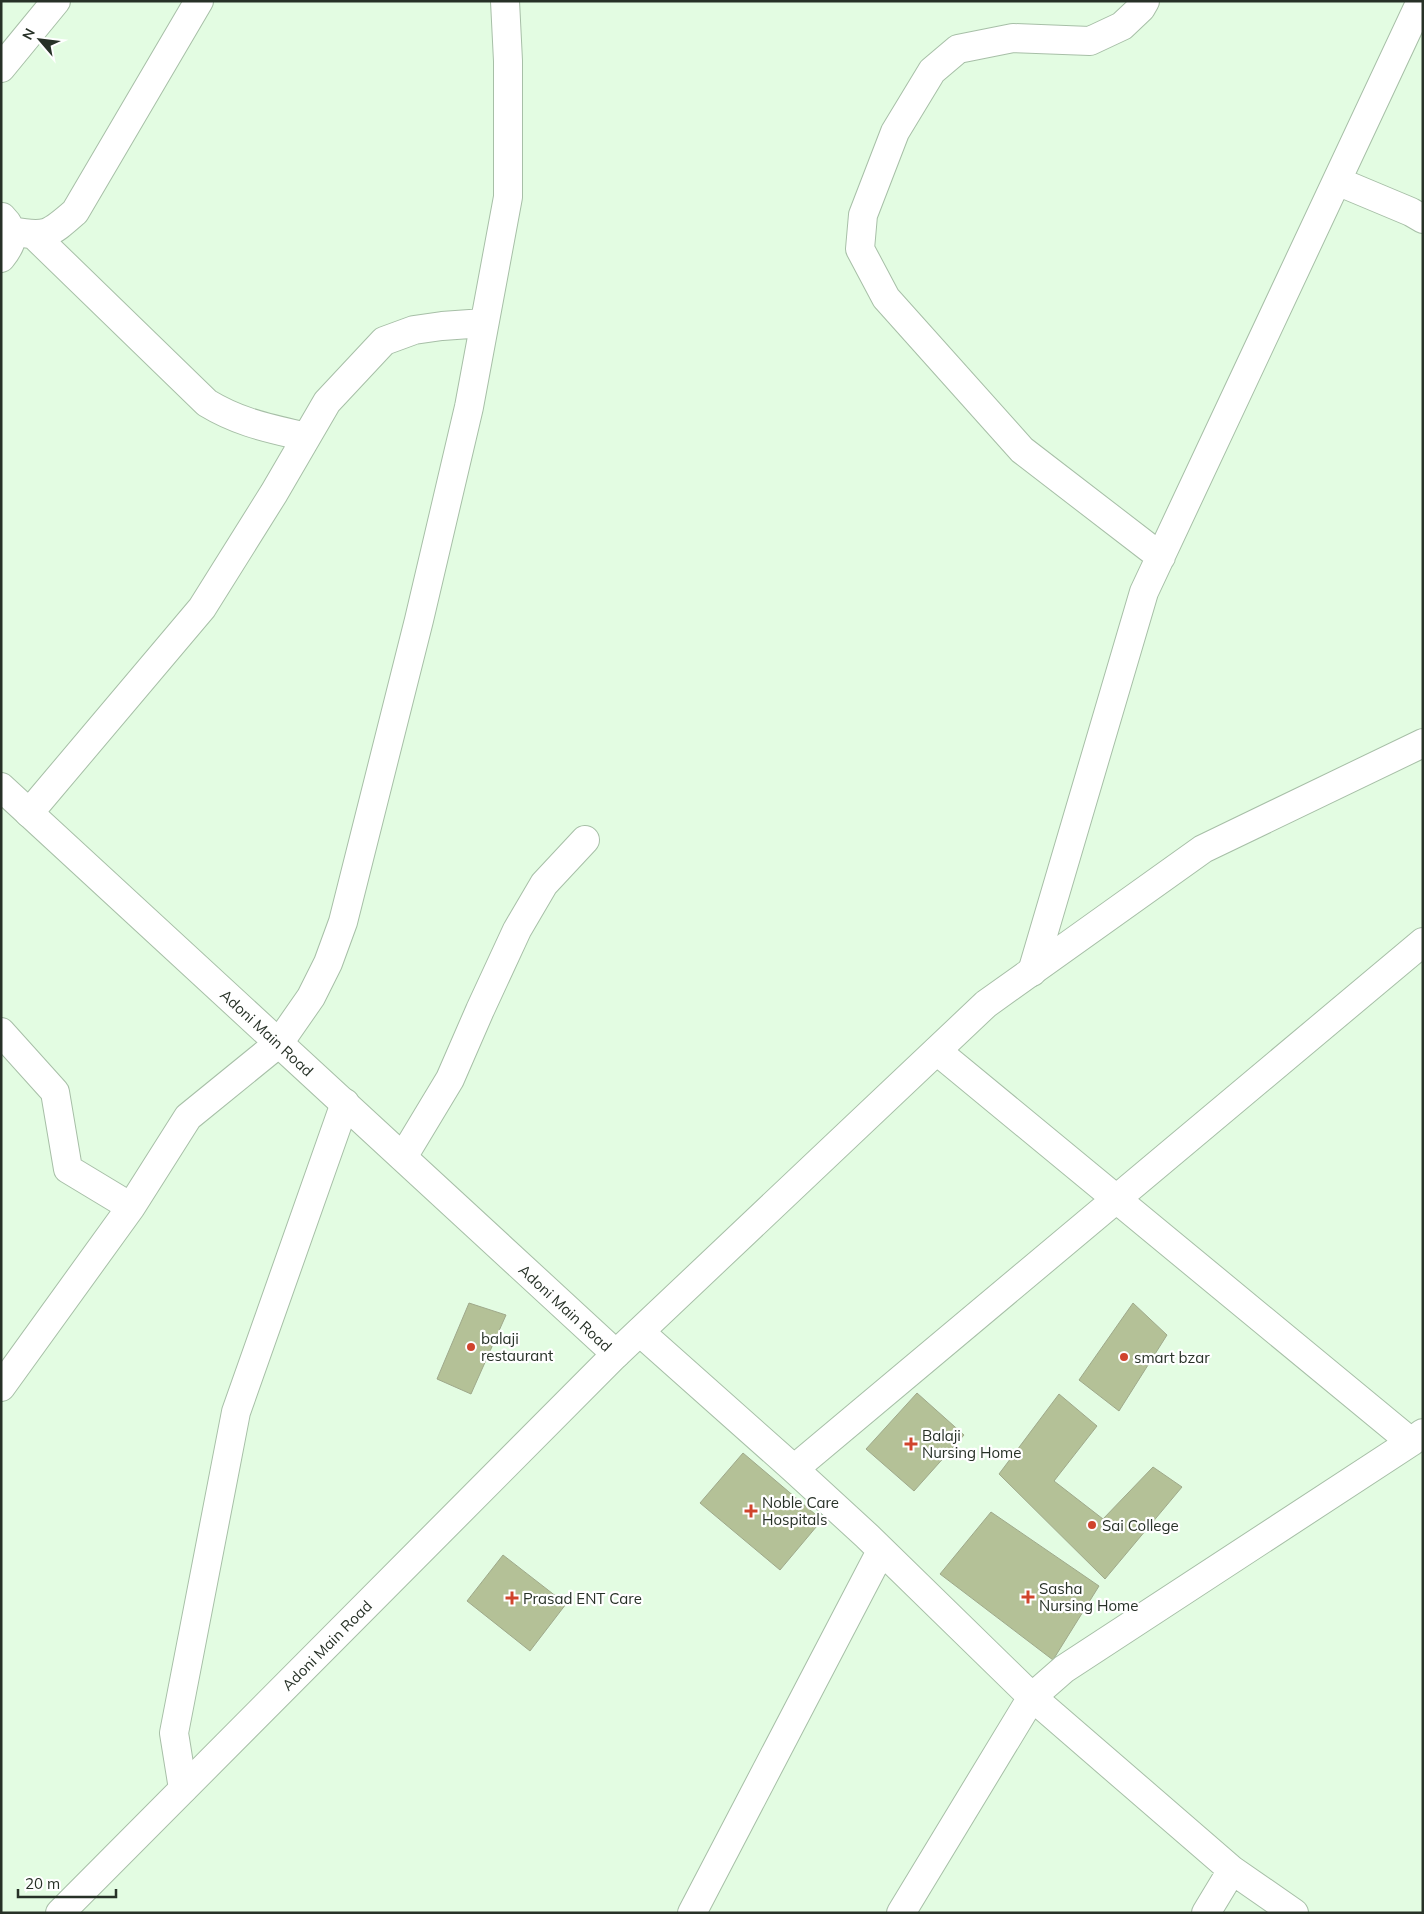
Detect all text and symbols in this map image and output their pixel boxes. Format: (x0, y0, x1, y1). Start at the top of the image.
north arrow (15, 15, 65, 65)
text: N (18, 25, 39, 43)
street label: Adoni Main Road (217, 985, 318, 1080)
street label: Adoni Main Road (515, 1260, 616, 1355)
place label: balaji restaurant (481, 1329, 553, 1365)
marker: balaji restaurant (465, 1341, 477, 1353)
place label: smart bzar (1134, 1348, 1210, 1367)
marker: smart bzar (1118, 1351, 1130, 1363)
place label: Balaji Nursing Home (922, 1426, 1021, 1462)
marker: Balaji Nursing Home (904, 1437, 918, 1451)
place label: Noble Care Hospitals (762, 1493, 839, 1529)
marker: Noble Care Hospitals (744, 1504, 758, 1518)
place label: Sai College (1102, 1516, 1179, 1535)
marker: Sai College (1086, 1519, 1098, 1531)
place label: Sasha Nursing Home (1039, 1579, 1138, 1615)
place label: Prasad ENT Care (523, 1589, 642, 1608)
marker: Sasha Nursing Home (1021, 1590, 1035, 1604)
marker: Prasad ENT Care (505, 1591, 519, 1605)
street label: Adoni Main Road (278, 1596, 376, 1694)
scale bar (18, 1866, 115, 1898)
text: 20 m (25, 1874, 60, 1893)

